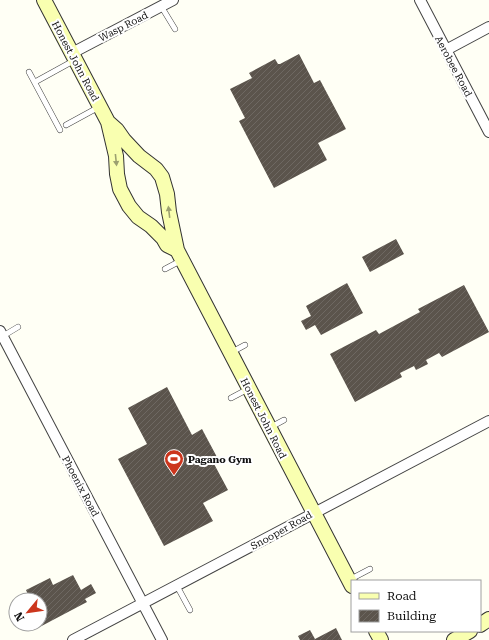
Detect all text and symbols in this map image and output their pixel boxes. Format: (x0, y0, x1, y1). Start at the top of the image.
street label: Wasp Road (97, 9, 150, 43)
street label: Honest John Road (50, 19, 102, 104)
street label: Aerobee Road (433, 34, 474, 99)
one-way arrow (113, 154, 119, 166)
one-way arrow (166, 206, 172, 218)
street label: Honest John Road (238, 376, 289, 461)
sports icon: Pagano Gym (163, 448, 185, 476)
street label: Phoenix Road (60, 454, 101, 519)
place label: Pagano Gym (188, 454, 252, 465)
street label: Snooper Road (249, 509, 314, 552)
legend (351, 580, 481, 632)
text: Road (387, 589, 417, 603)
north arrow (8, 592, 48, 632)
text: N (12, 609, 27, 623)
text: Building (387, 609, 436, 623)

